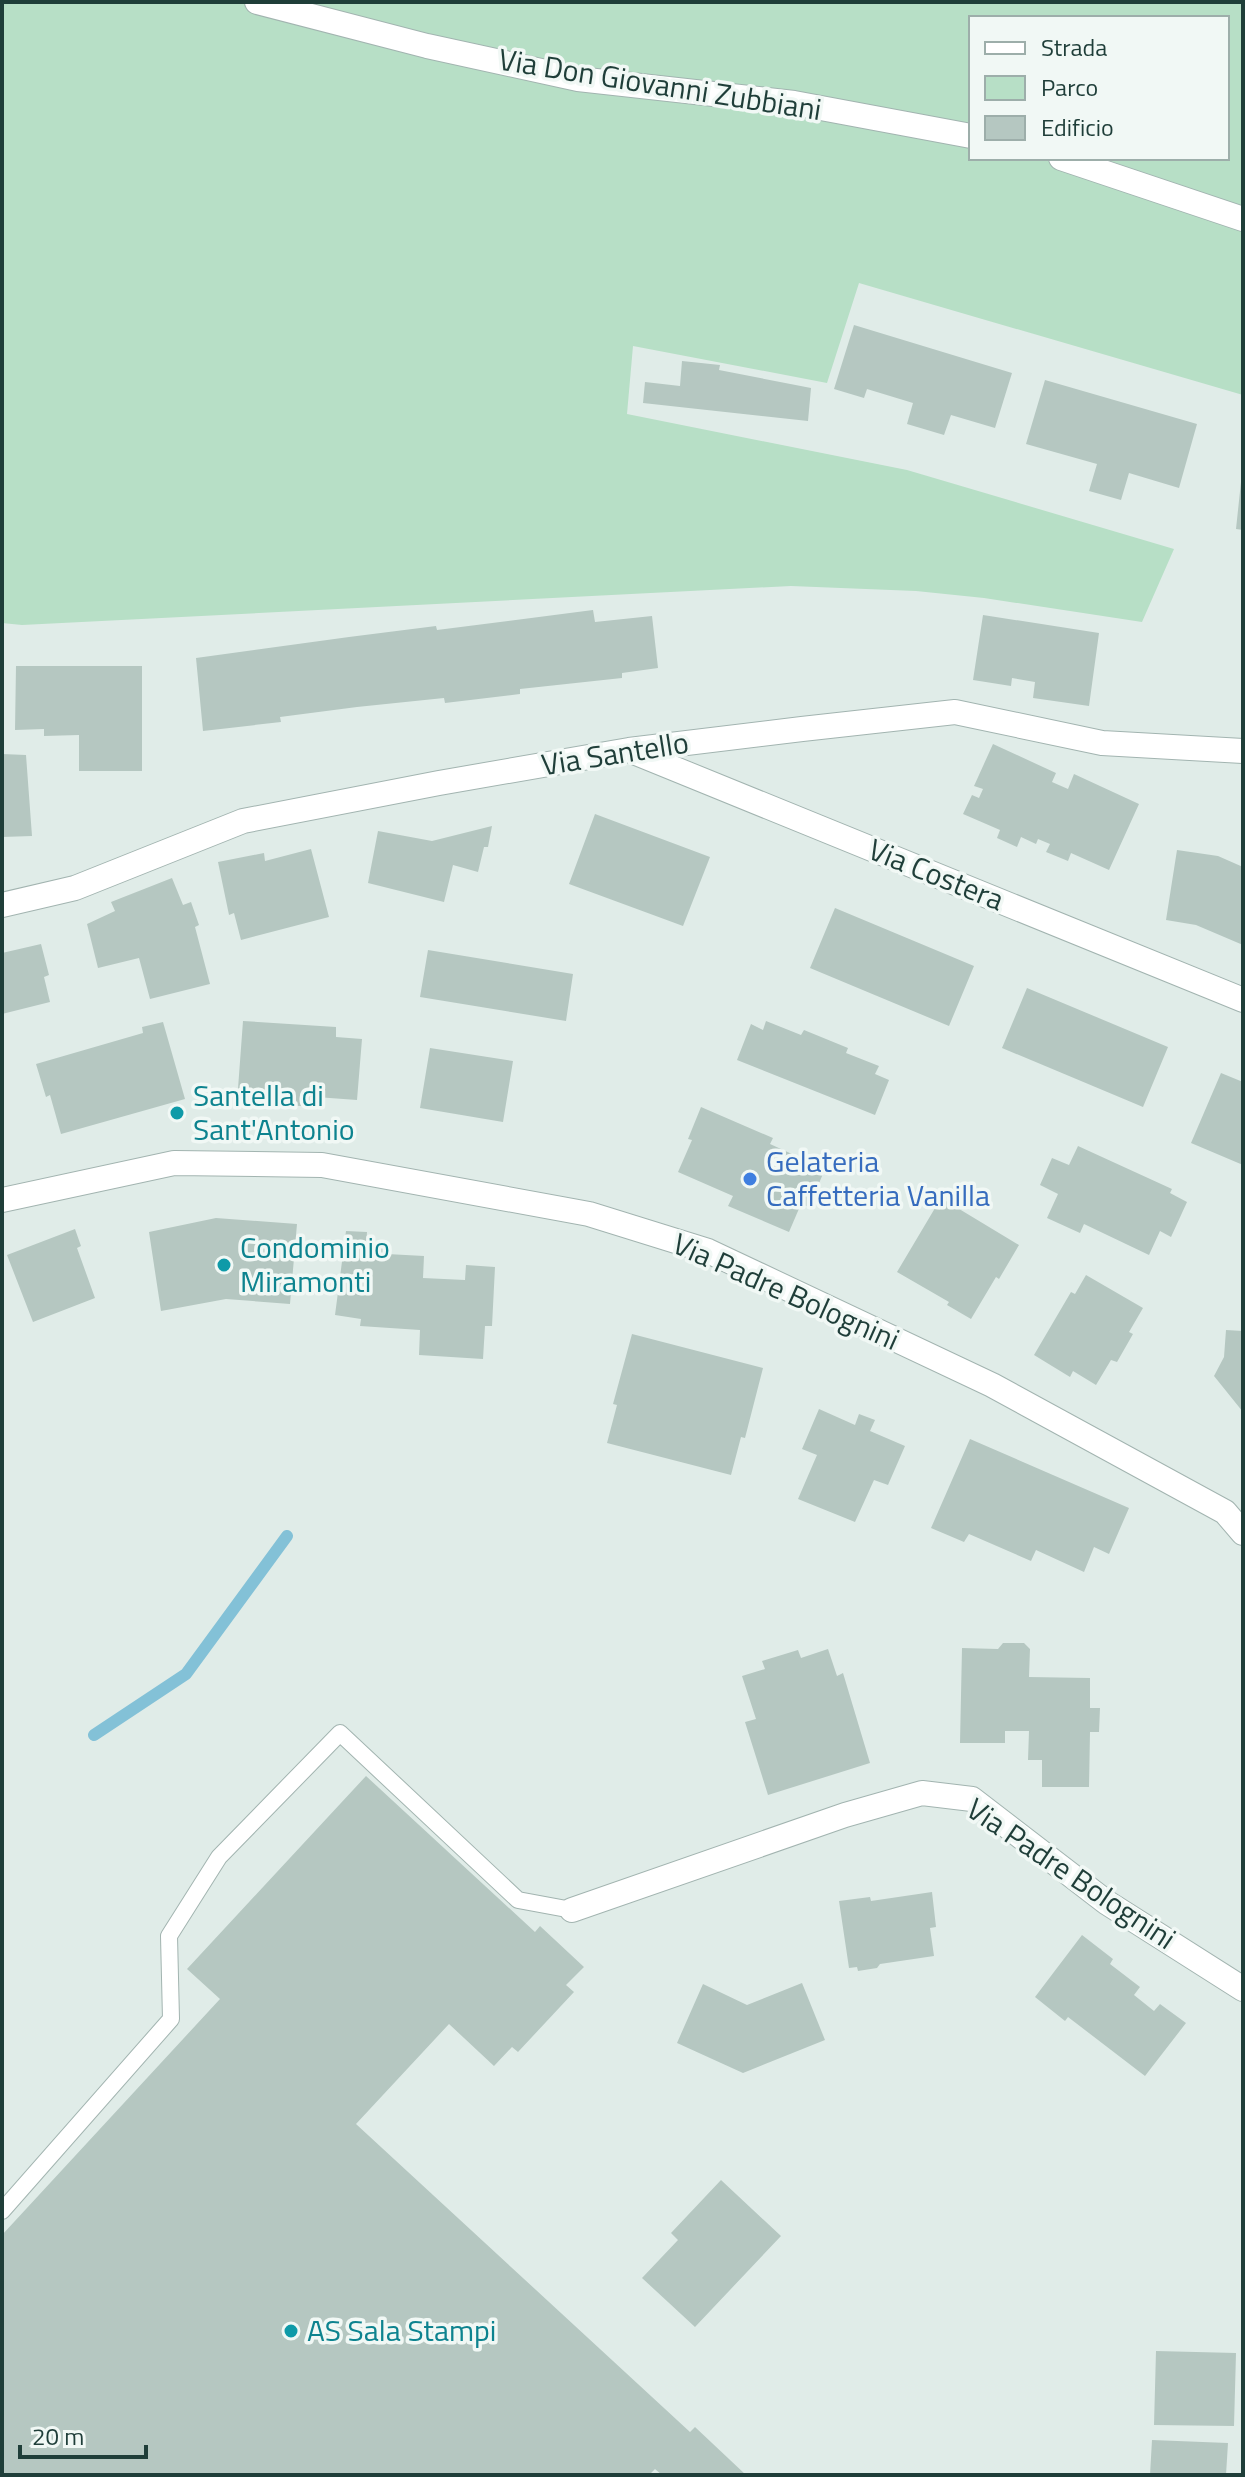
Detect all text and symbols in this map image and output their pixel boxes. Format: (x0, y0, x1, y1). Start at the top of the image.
legend (969, 16, 1229, 160)
text: Strada (1041, 29, 1107, 65)
street label: Via Don Giovanni Zubbiani (495, 36, 825, 132)
text: Parco (1041, 69, 1098, 105)
text: Edificio (1041, 109, 1114, 145)
street label: Via Santello (538, 719, 692, 787)
street label: Via Costera (862, 826, 1011, 922)
place label: Santella di Sant'Antonio (193, 1072, 355, 1152)
marker: Santella di Sant'Antonio (168, 1104, 186, 1122)
place label: Gelateria Caffetteria Vanilla (766, 1138, 990, 1218)
marker: Gelateria Caffetteria Vanilla (741, 1170, 759, 1188)
street label: Via Padre Bolognini (666, 1220, 907, 1362)
place label: Condominio Miramonti (240, 1224, 390, 1304)
marker: Condominio Miramonti (215, 1256, 233, 1274)
street label: Via Padre Bolognini (958, 1786, 1186, 1960)
place label: AS Sala Stampi (307, 2307, 496, 2353)
marker: AS Sala Stampi (282, 2322, 300, 2340)
scale bar (20, 2409, 146, 2459)
text: 20 m (32, 2418, 84, 2454)

